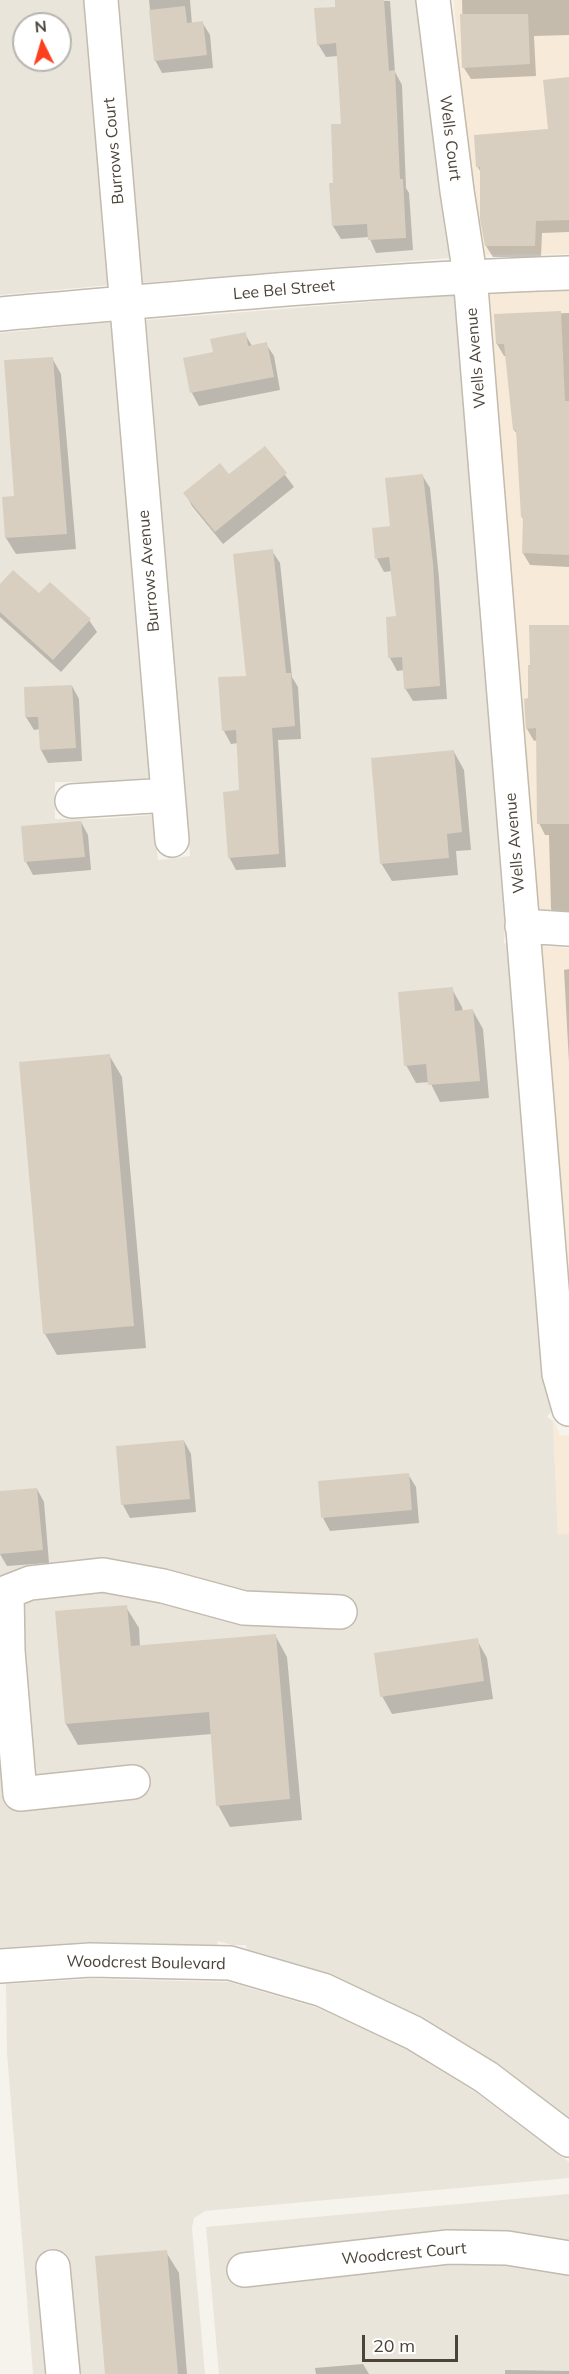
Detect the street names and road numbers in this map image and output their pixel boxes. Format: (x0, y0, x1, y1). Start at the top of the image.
street label: Wells Court (435, 94, 465, 182)
street label: Burrows Court (100, 97, 128, 205)
street label: Lee Bel Street (232, 276, 336, 304)
street label: Wells Avenue (462, 307, 490, 409)
street label: Burrows Avenue (134, 509, 164, 633)
street label: Wells Avenue (501, 792, 529, 894)
street label: Woodcrest Boulevard (66, 1952, 226, 1974)
street label: Woodcrest Court (341, 2239, 467, 2269)

